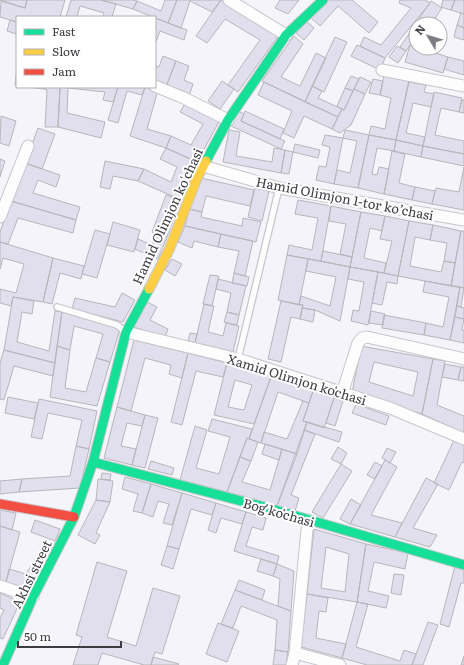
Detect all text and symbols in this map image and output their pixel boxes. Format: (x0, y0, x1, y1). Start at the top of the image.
legend (16, 16, 156, 88)
north arrow (408, 16, 448, 56)
text: N (410, 21, 428, 38)
text: Fast (52, 22, 76, 40)
text: Slow (52, 42, 81, 60)
text: Jam (52, 62, 77, 80)
street label: Hamid Olimjon ko'chasi (127, 144, 207, 287)
street label: Hamid Olimjon 1-tor koʼchasi (255, 171, 436, 225)
street label: Xamid Olimjon koʻchasi (225, 349, 370, 409)
street label: Bogʻ koʻchasi (241, 493, 318, 531)
street label: Akhsi street (6, 536, 56, 611)
scale bar (18, 623, 121, 649)
text: 50 m (24, 627, 51, 645)

